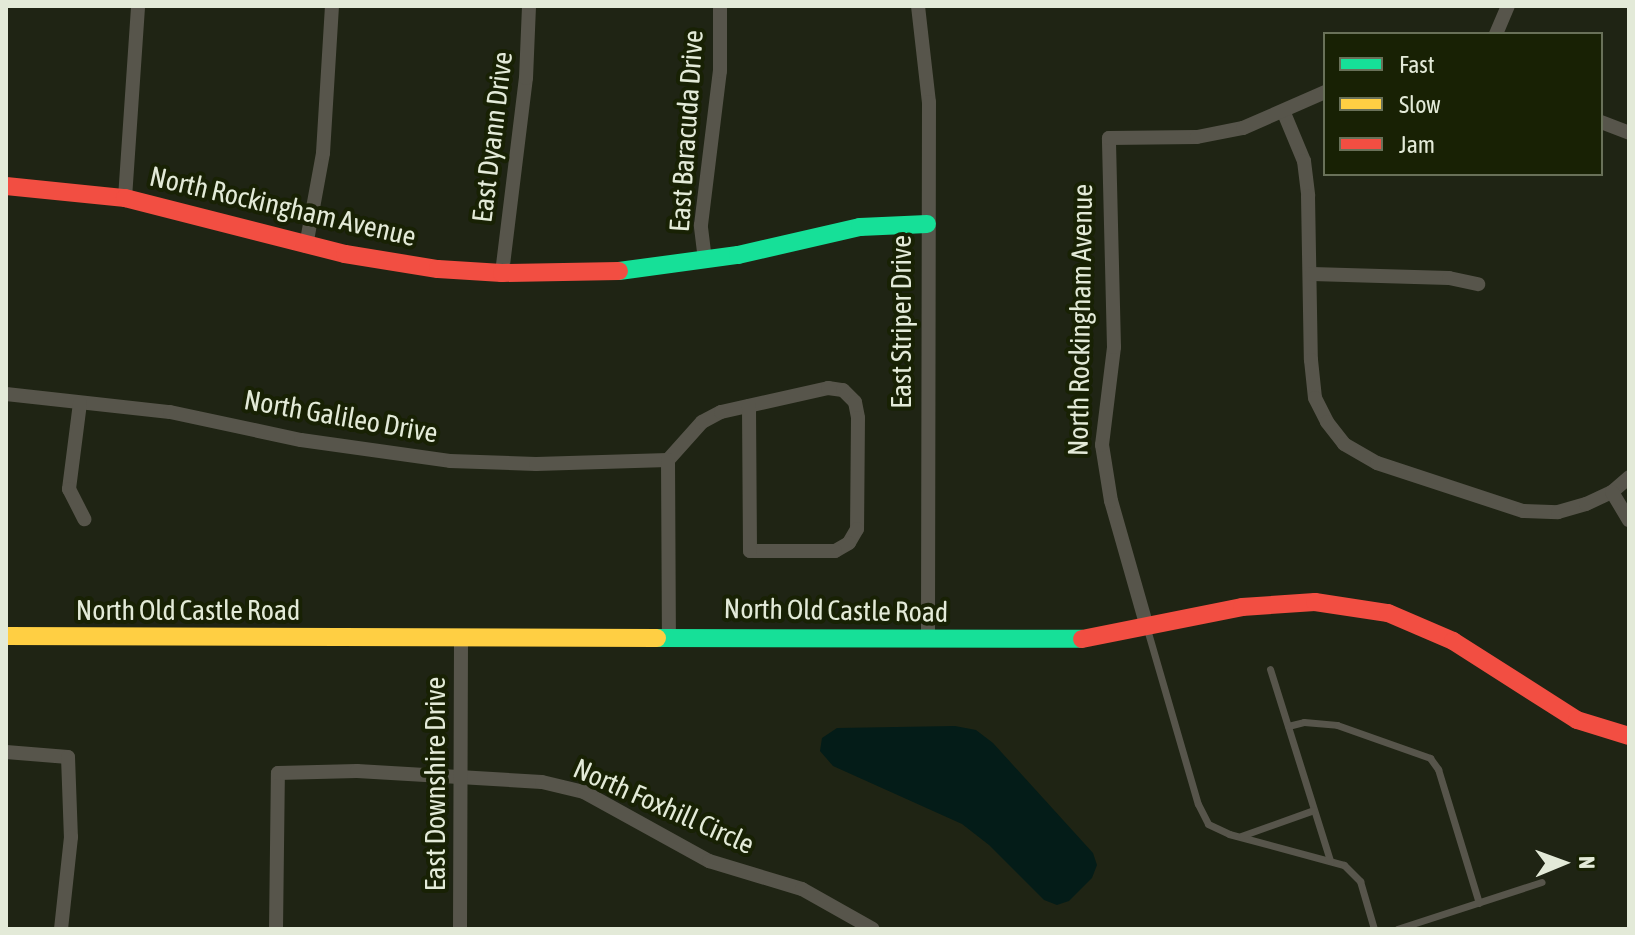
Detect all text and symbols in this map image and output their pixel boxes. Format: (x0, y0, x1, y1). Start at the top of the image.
street label: East Baracuda Drive (662, 29, 710, 233)
legend (1323, 32, 1603, 176)
street label: East Dyann Drive (465, 50, 519, 224)
text: Fast (1399, 51, 1435, 78)
text: Slow (1399, 91, 1441, 118)
text: Jam (1399, 131, 1435, 158)
street label: North Rockingham Avenue (147, 159, 419, 253)
street label: North Rockingham Avenue (1061, 184, 1099, 456)
street label: East Striper Drive (884, 235, 918, 409)
street label: North Galileo Drive (242, 382, 440, 450)
street label: North Old Castle Road (724, 591, 948, 629)
street label: North Old Castle Road (76, 593, 300, 627)
street label: East Downshire Drive (418, 677, 452, 891)
street label: North Foxhill Circle (568, 751, 760, 861)
north arrow (1523, 823, 1603, 903)
text: N (1574, 856, 1600, 869)

